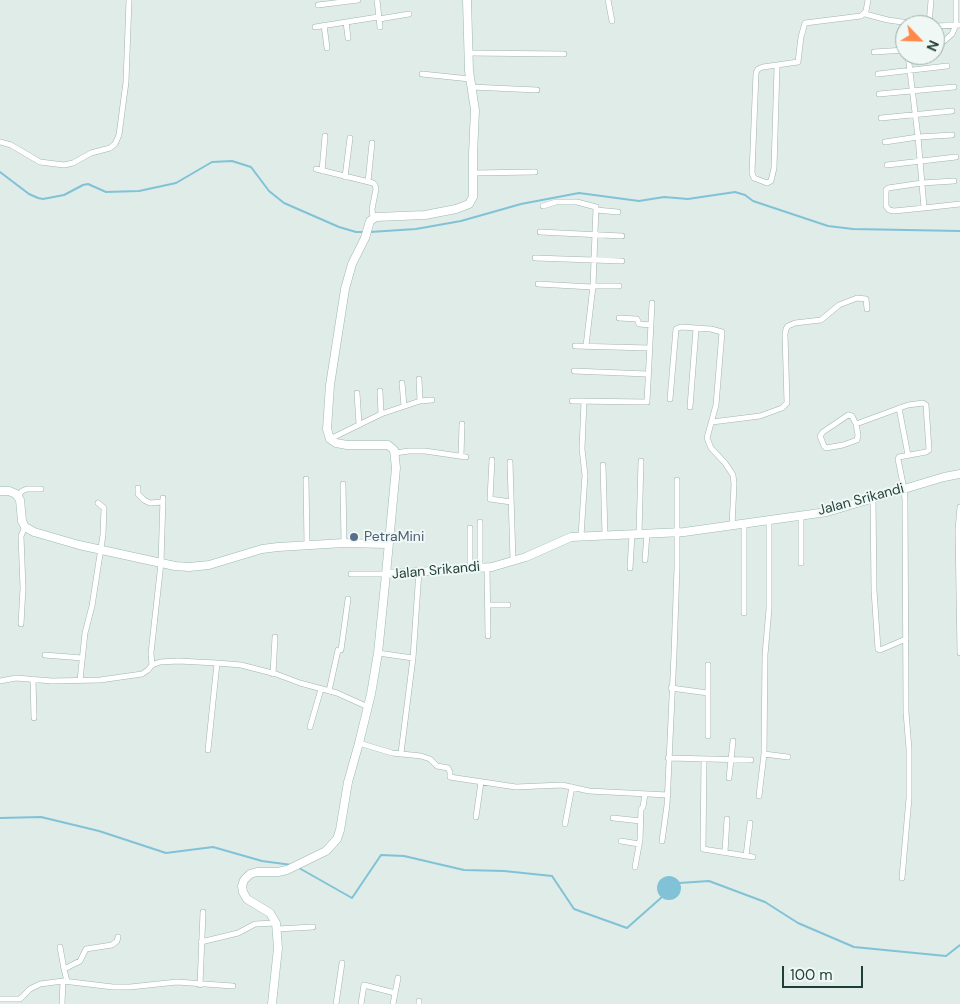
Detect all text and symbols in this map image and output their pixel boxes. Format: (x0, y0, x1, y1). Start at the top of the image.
north arrow (895, 15, 945, 65)
text: N (922, 37, 943, 54)
street label: Jalan Srikandi (816, 480, 906, 520)
place label: PetraMini (364, 529, 424, 545)
marker: PetraMini (348, 531, 360, 543)
street label: Jalan Srikandi (391, 559, 481, 583)
scale bar (785, 956, 866, 988)
text: 100 m (790, 965, 833, 985)

